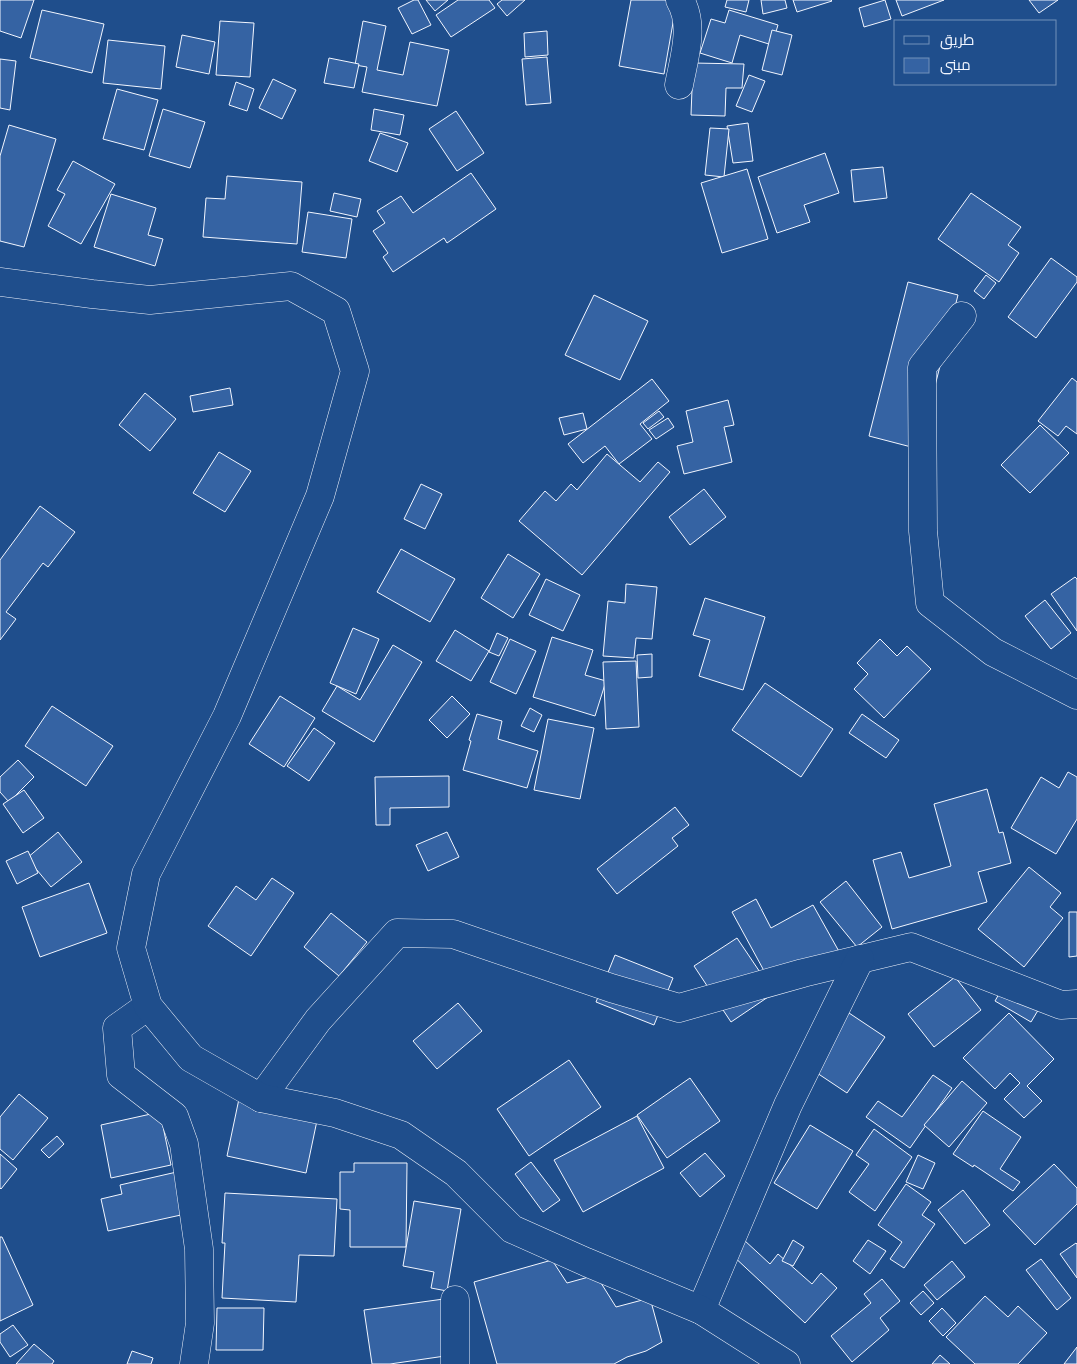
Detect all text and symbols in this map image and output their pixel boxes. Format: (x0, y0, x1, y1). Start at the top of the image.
legend (894, 20, 1057, 85)
text: طريق (940, 29, 974, 50)
text: مبنى (940, 54, 971, 75)

